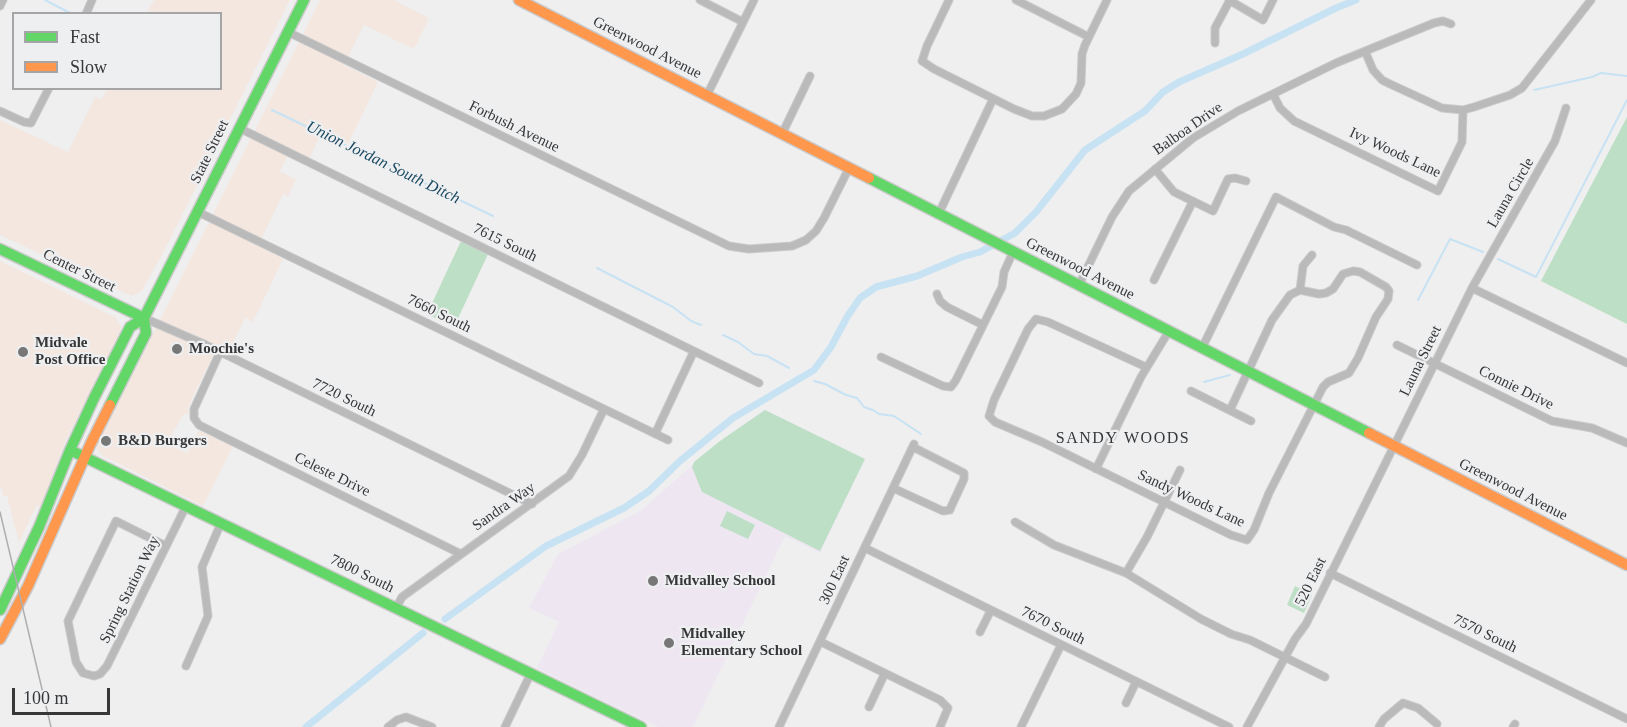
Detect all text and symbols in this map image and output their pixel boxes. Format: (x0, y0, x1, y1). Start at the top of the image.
legend (12, 12, 222, 90)
street label: Greenwood Avenue (590, 13, 704, 83)
text: Fast (70, 27, 100, 47)
text: Slow (70, 57, 107, 77)
street label: Forbush Avenue (466, 97, 562, 157)
street label: Balboa Drive (1150, 99, 1226, 159)
street label: State Street (187, 117, 233, 187)
water label: Union Jordan South Ditch (303, 117, 463, 209)
street label: Ivy Woods Lane (1346, 124, 1444, 182)
street label: Launa Circle (1484, 155, 1538, 231)
street label: 7615 South (470, 220, 540, 266)
street label: Greenwood Avenue (1023, 234, 1137, 304)
street label: Center Street (40, 246, 118, 296)
street label: 7660 South (404, 291, 474, 337)
street label: Launa Street (1396, 323, 1446, 399)
place label: Midvale Post Office (35, 334, 105, 369)
place label: Moochie's (189, 340, 254, 358)
marker: Moochie's (170, 342, 184, 356)
marker: Midvale Post Office (16, 345, 30, 359)
street label: Connie Drive (1476, 362, 1556, 414)
street label: 7720 South (309, 375, 379, 421)
district label: SANDY WOODS (1056, 429, 1190, 449)
place label: B&D Burgers (118, 432, 207, 450)
marker: B&D Burgers (99, 434, 113, 448)
street label: Celeste Drive (291, 449, 373, 501)
street label: Greenwood Avenue (1456, 455, 1570, 525)
street label: Sandy Woods Lane (1135, 466, 1247, 532)
street label: Sandra Way (469, 479, 539, 535)
street label: Spring Station Way (96, 533, 164, 647)
street label: 7800 South (327, 551, 397, 597)
street label: 300 East (816, 553, 854, 607)
street label: 520 East (1291, 555, 1331, 609)
place label: Midvalley School (665, 572, 775, 590)
marker: Midvalley School (646, 574, 660, 588)
street label: 7670 South (1018, 603, 1088, 649)
street label: 7570 South (1450, 611, 1520, 657)
place label: Midvalley Elementary School (681, 625, 802, 660)
marker: Midvalley Elementary School (662, 636, 676, 650)
scale bar (15, 676, 112, 714)
text: 100 m (23, 688, 69, 708)

